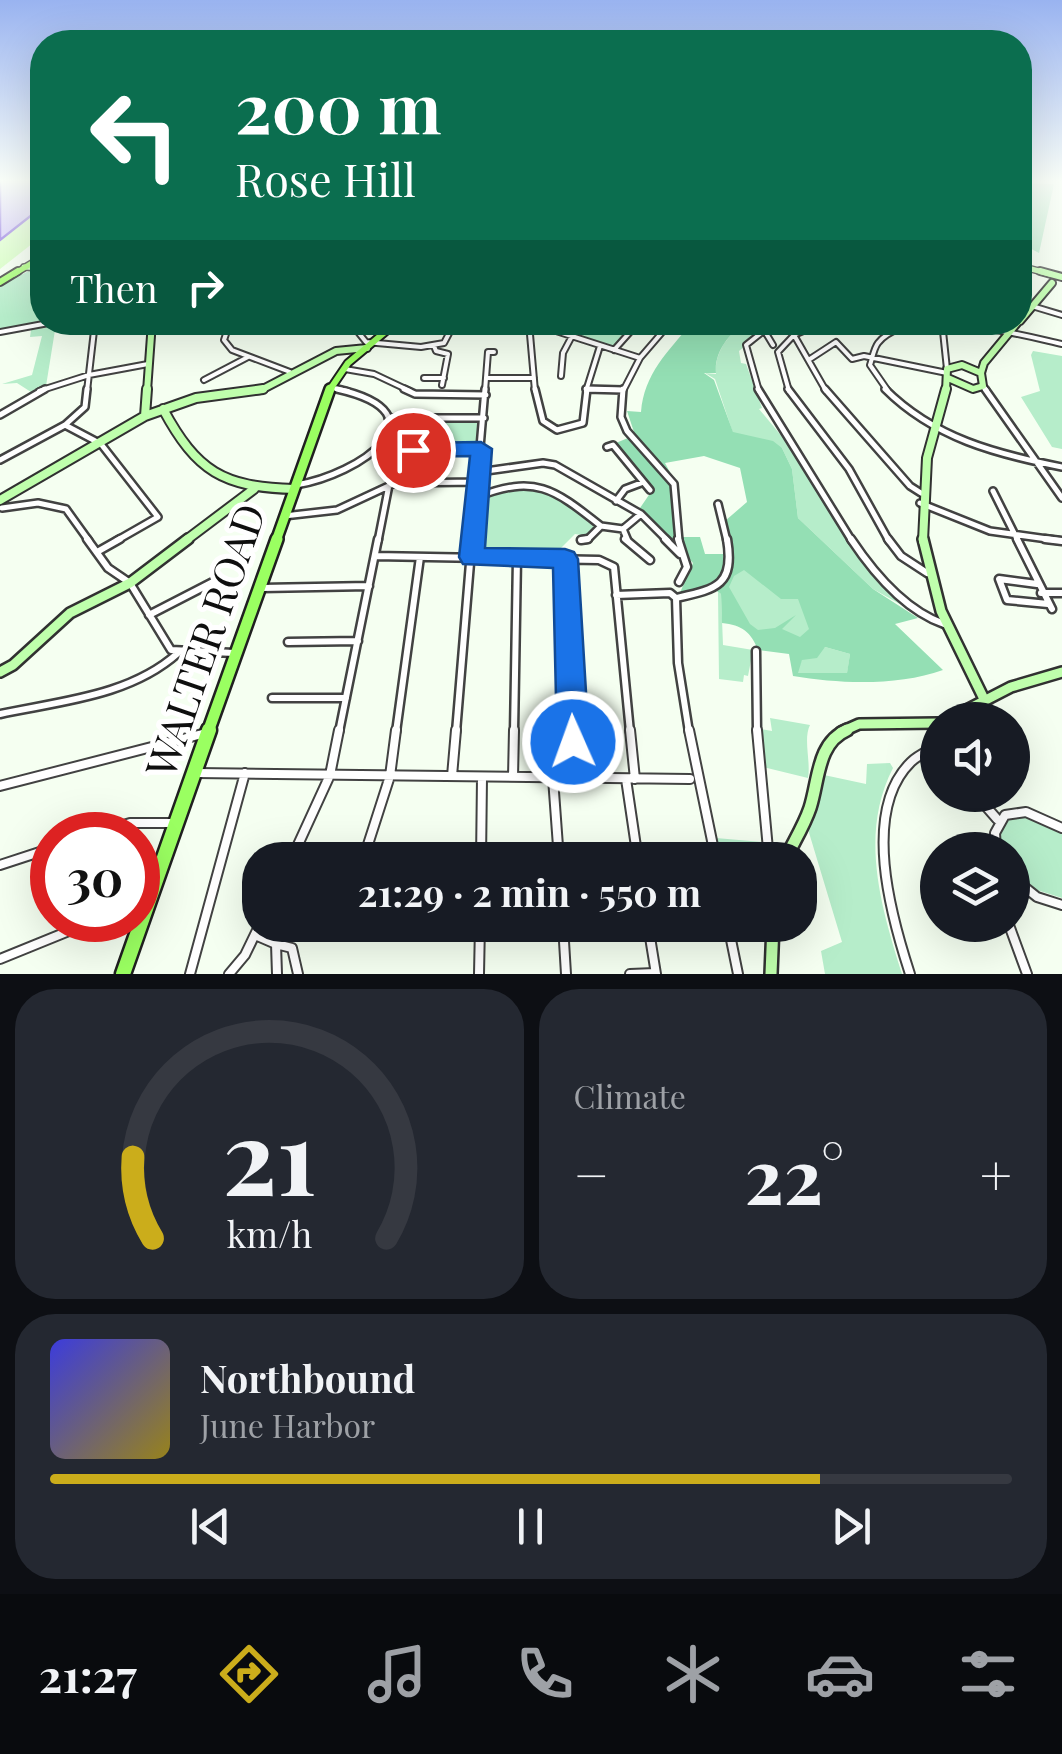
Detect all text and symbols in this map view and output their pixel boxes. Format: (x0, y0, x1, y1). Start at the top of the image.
text: 200 m (235, 58, 442, 152)
icon: left (70, 70, 200, 200)
text: Rose Hill (235, 148, 416, 208)
icon: right (178, 260, 233, 315)
text: Then (70, 262, 158, 313)
pin (371, 408, 456, 493)
icon: arrive (386, 423, 441, 478)
street label: WALTER ROAD (131, 496, 277, 785)
position arrow (521, 690, 625, 794)
map controls (920, 702, 1030, 942)
button: sound (920, 702, 1030, 812)
speed limit sign: 30 (30, 812, 160, 942)
button: layers (920, 832, 1030, 942)
text: 21:29 · 2 min · 550 m (358, 866, 701, 917)
text: Climate (574, 1074, 686, 1117)
text: 21 (222, 1083, 316, 1222)
text: 22° (744, 1123, 844, 1223)
text: − (574, 1136, 609, 1210)
text: + (980, 1136, 1012, 1210)
text: km/h (226, 1209, 312, 1257)
text: Northbound (200, 1352, 415, 1403)
text: June Harbor (200, 1403, 375, 1446)
icon: previous (183, 1499, 238, 1554)
icon: pause (503, 1499, 558, 1554)
icon: next (824, 1499, 879, 1554)
icon: directions (214, 1639, 284, 1709)
icon: music (362, 1639, 432, 1709)
icon: phone (510, 1639, 580, 1709)
icon: climate (658, 1639, 728, 1709)
icon: car (805, 1639, 875, 1709)
icon: filters (953, 1639, 1023, 1709)
text: 21:27 (39, 1644, 137, 1704)

